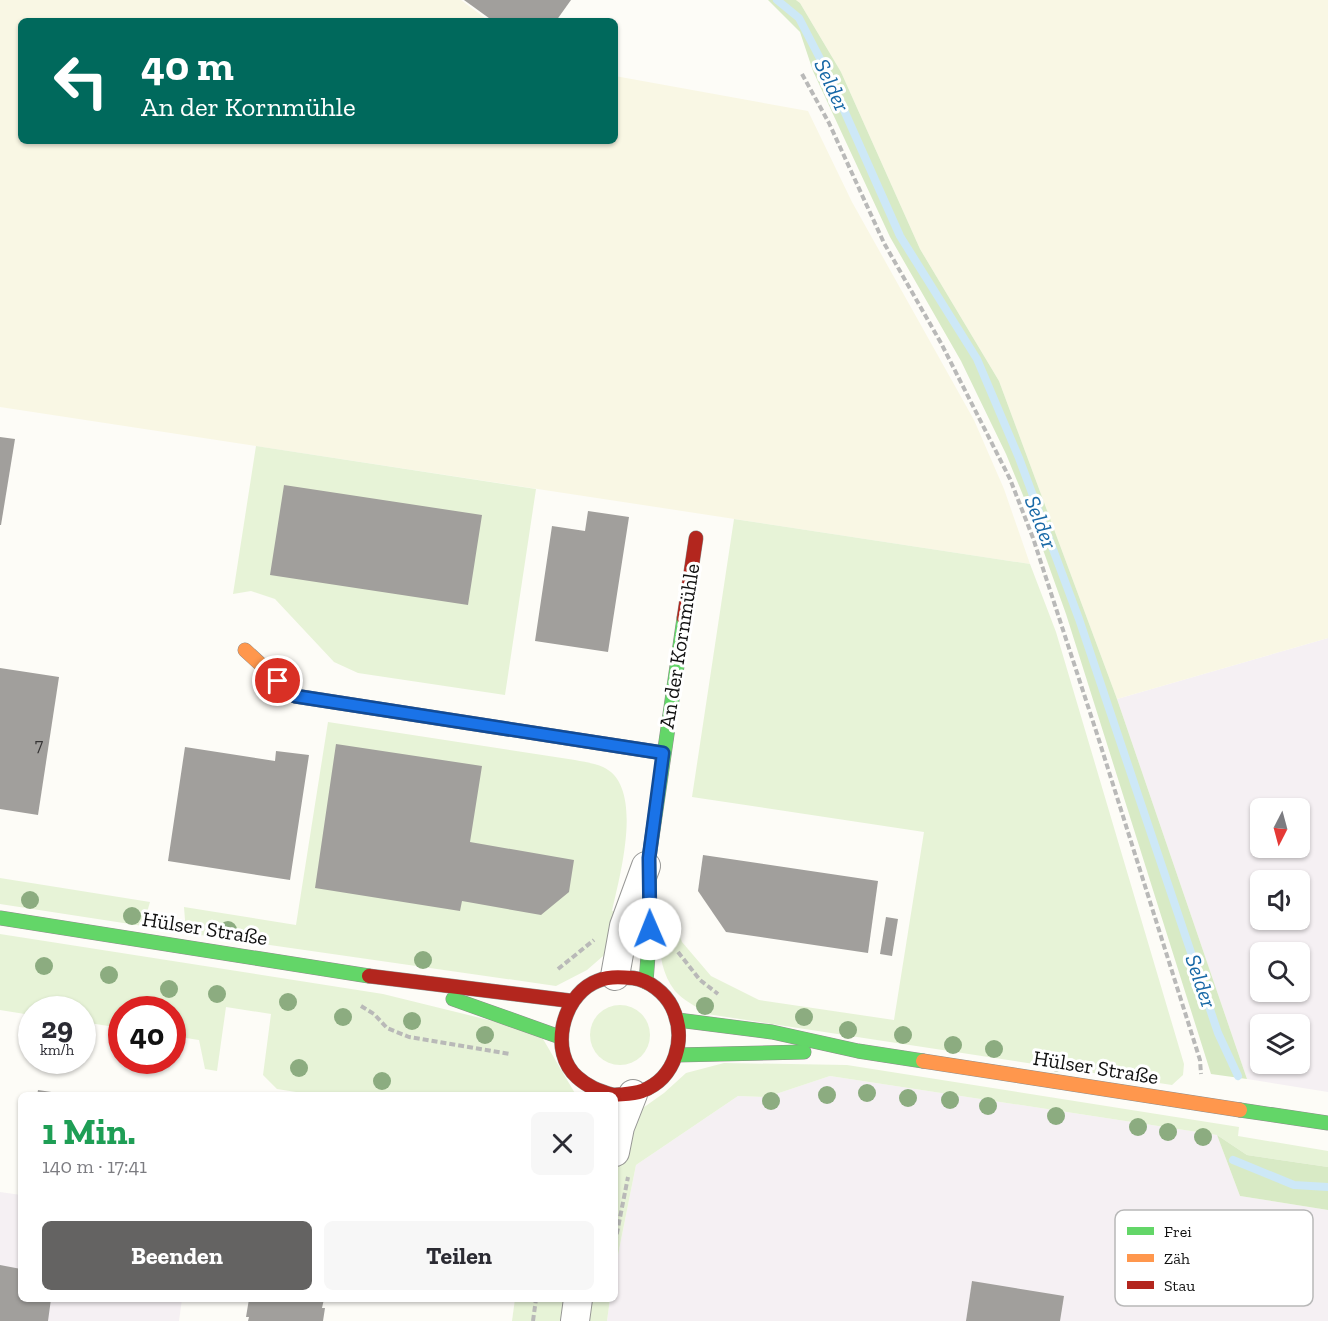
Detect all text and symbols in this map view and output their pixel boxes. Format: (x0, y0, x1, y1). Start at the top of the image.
text: 40 m (141, 40, 234, 91)
icon: left (42, 42, 120, 120)
water label: Selder (808, 54, 856, 116)
text: An der Kornmühle (141, 91, 356, 123)
water label: Selder (1019, 492, 1064, 553)
street label: An der Kornmühle (654, 562, 704, 730)
pin (252, 655, 303, 706)
icon: arrive (261, 664, 294, 697)
house number: 7 (35, 734, 44, 756)
north arrow (1250, 798, 1310, 858)
map controls (1250, 798, 1310, 1074)
button: sound (1250, 870, 1310, 930)
position arrow (618, 897, 682, 961)
street label: Hülser Straße (140, 906, 270, 950)
button: search (1250, 942, 1310, 1002)
water label: Selder (1179, 951, 1223, 1012)
speed limit sign: 40 (108, 996, 186, 1074)
text: 29 (41, 1010, 73, 1046)
button: layers (1250, 1014, 1310, 1074)
text: km/h (40, 1041, 74, 1059)
street label: Hülser Straße (1031, 1045, 1161, 1089)
text: 1 Min. (42, 1110, 136, 1153)
button: close (531, 1112, 594, 1175)
text: 140 m · 17:41 (42, 1154, 147, 1178)
legend (1115, 1210, 1313, 1306)
button: Beenden (42, 1221, 312, 1290)
button: Teilen (324, 1221, 594, 1290)
text: Frei (1164, 1222, 1192, 1241)
text: Zäh (1164, 1249, 1190, 1268)
text: Stau (1164, 1276, 1195, 1295)

